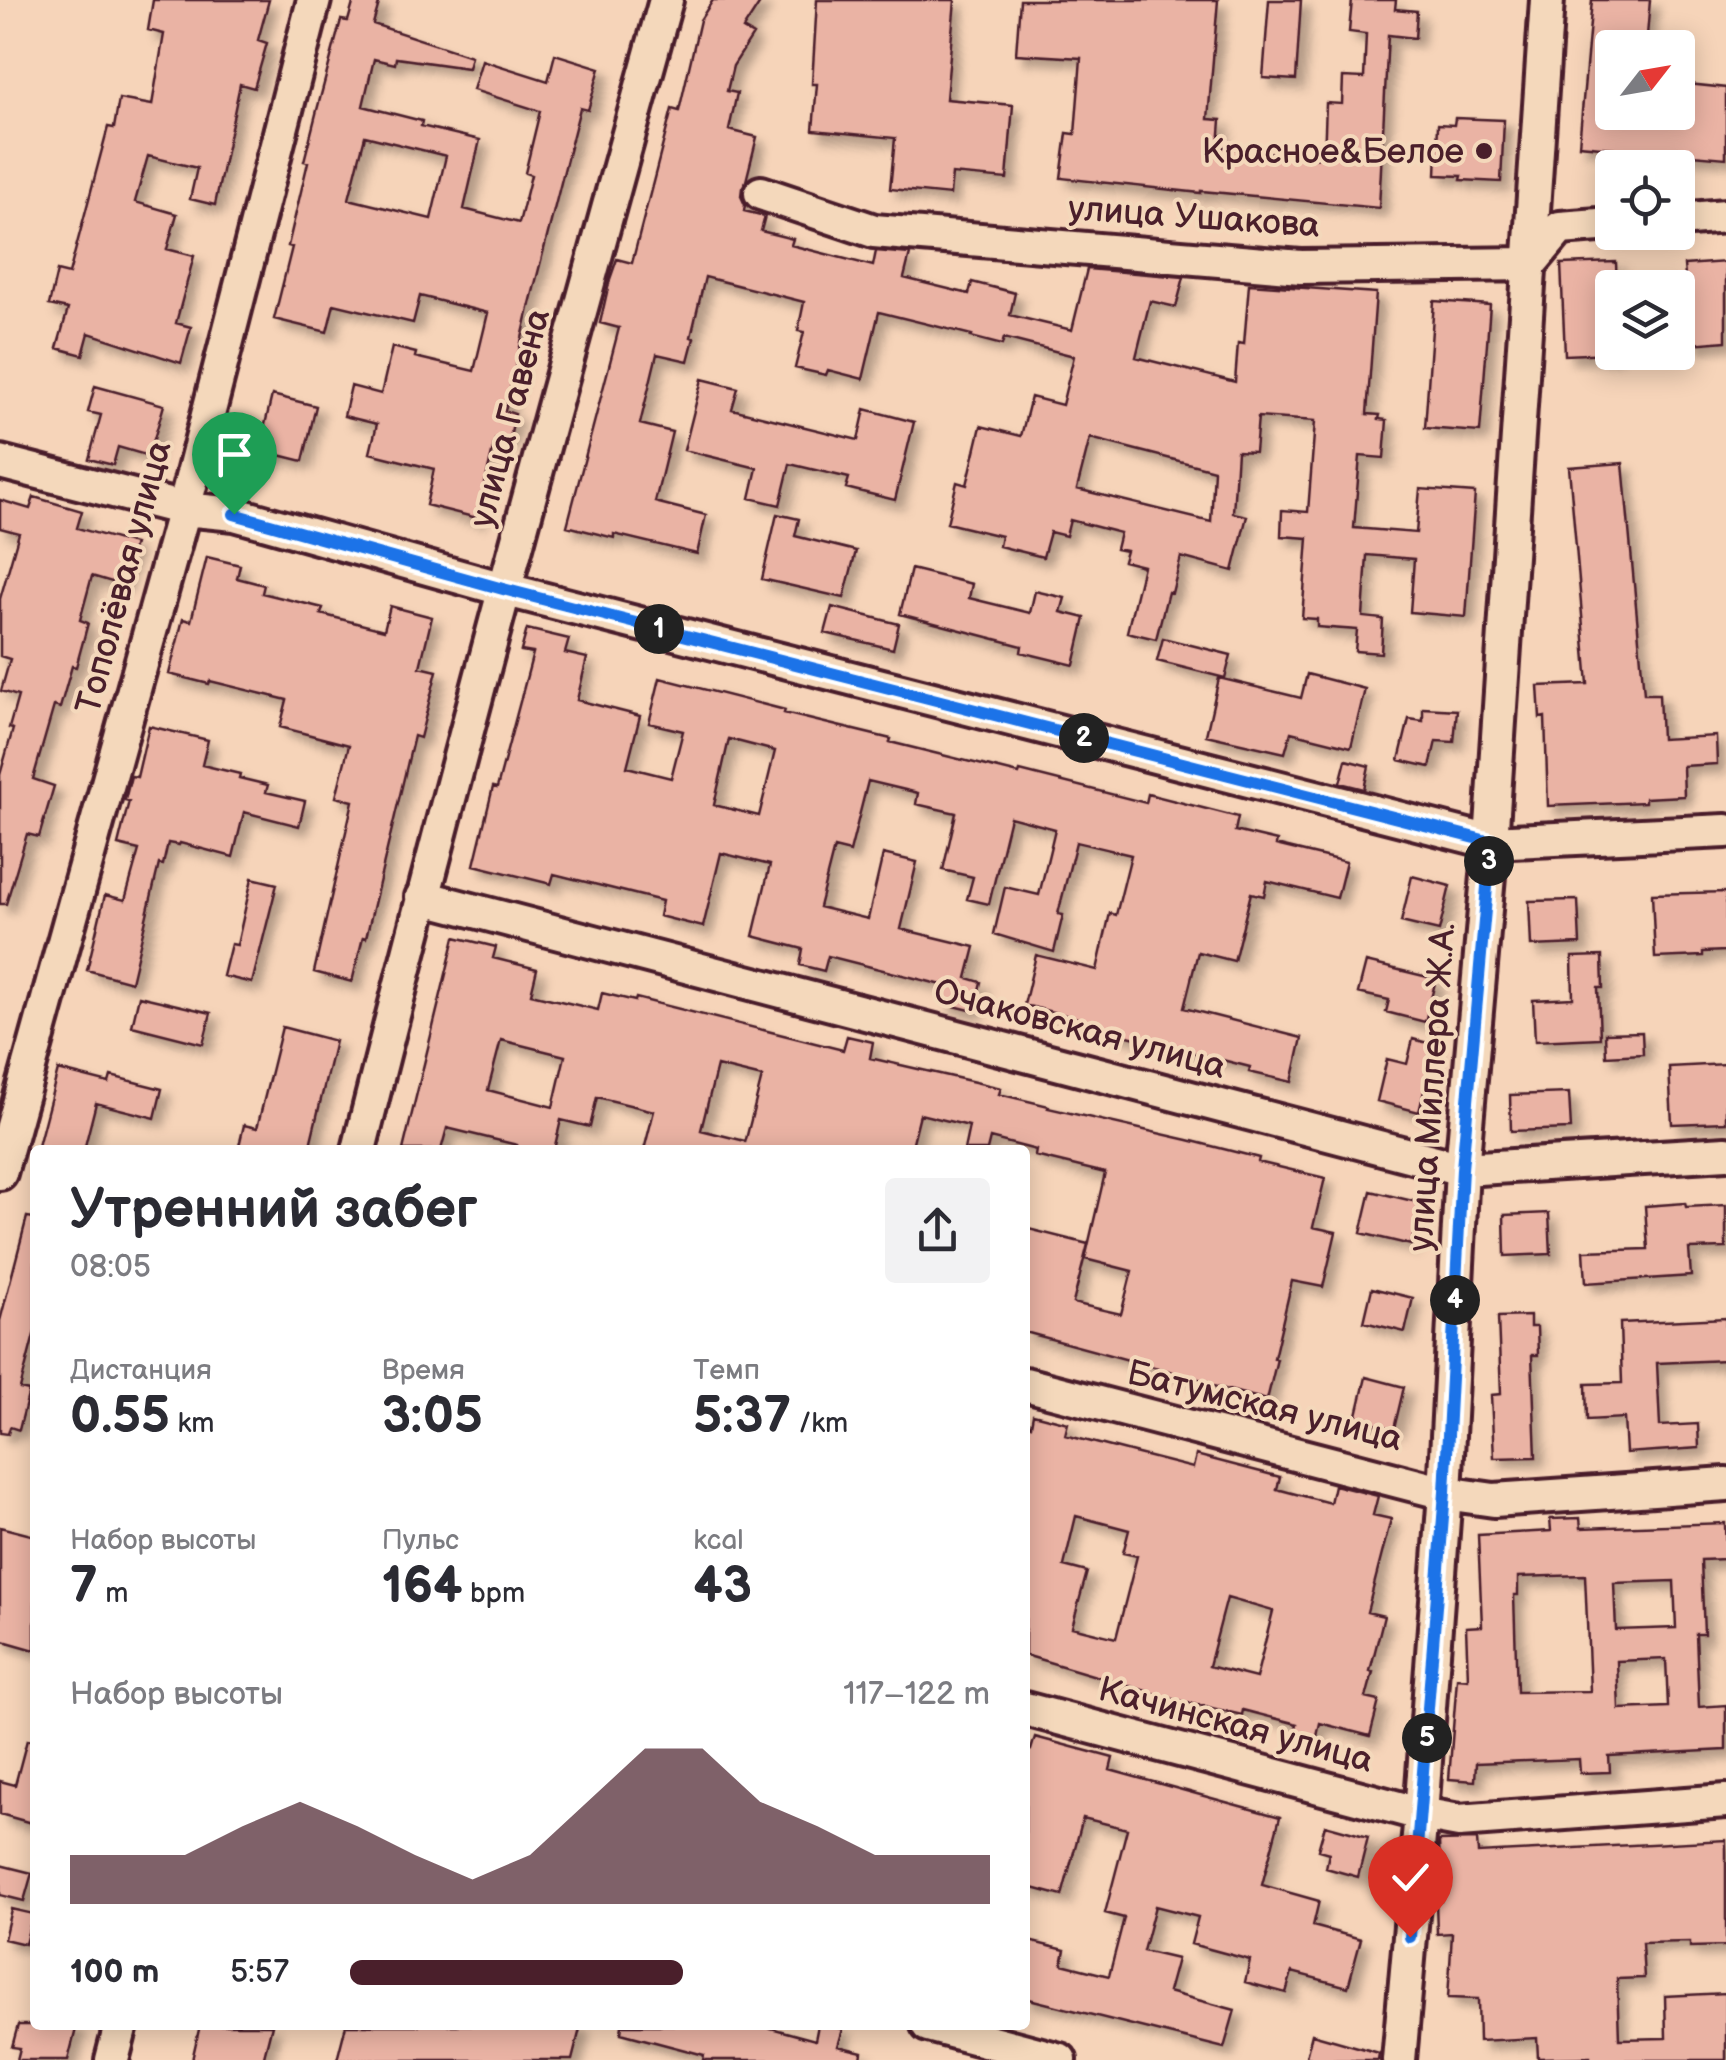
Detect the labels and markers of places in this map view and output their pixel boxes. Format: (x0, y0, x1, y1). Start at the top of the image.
place label: Красное&Белое (1202, 131, 1464, 174)
marker: Красное&Белое (1473, 140, 1495, 162)
pin (192, 412, 277, 515)
pin: 1 (634, 604, 684, 654)
pin: 2 (1059, 713, 1109, 763)
pin: 3 (1464, 836, 1514, 886)
pin: 4 (1430, 1275, 1480, 1325)
pin: 5 (1402, 1713, 1452, 1763)
pin (1368, 1835, 1453, 1938)

